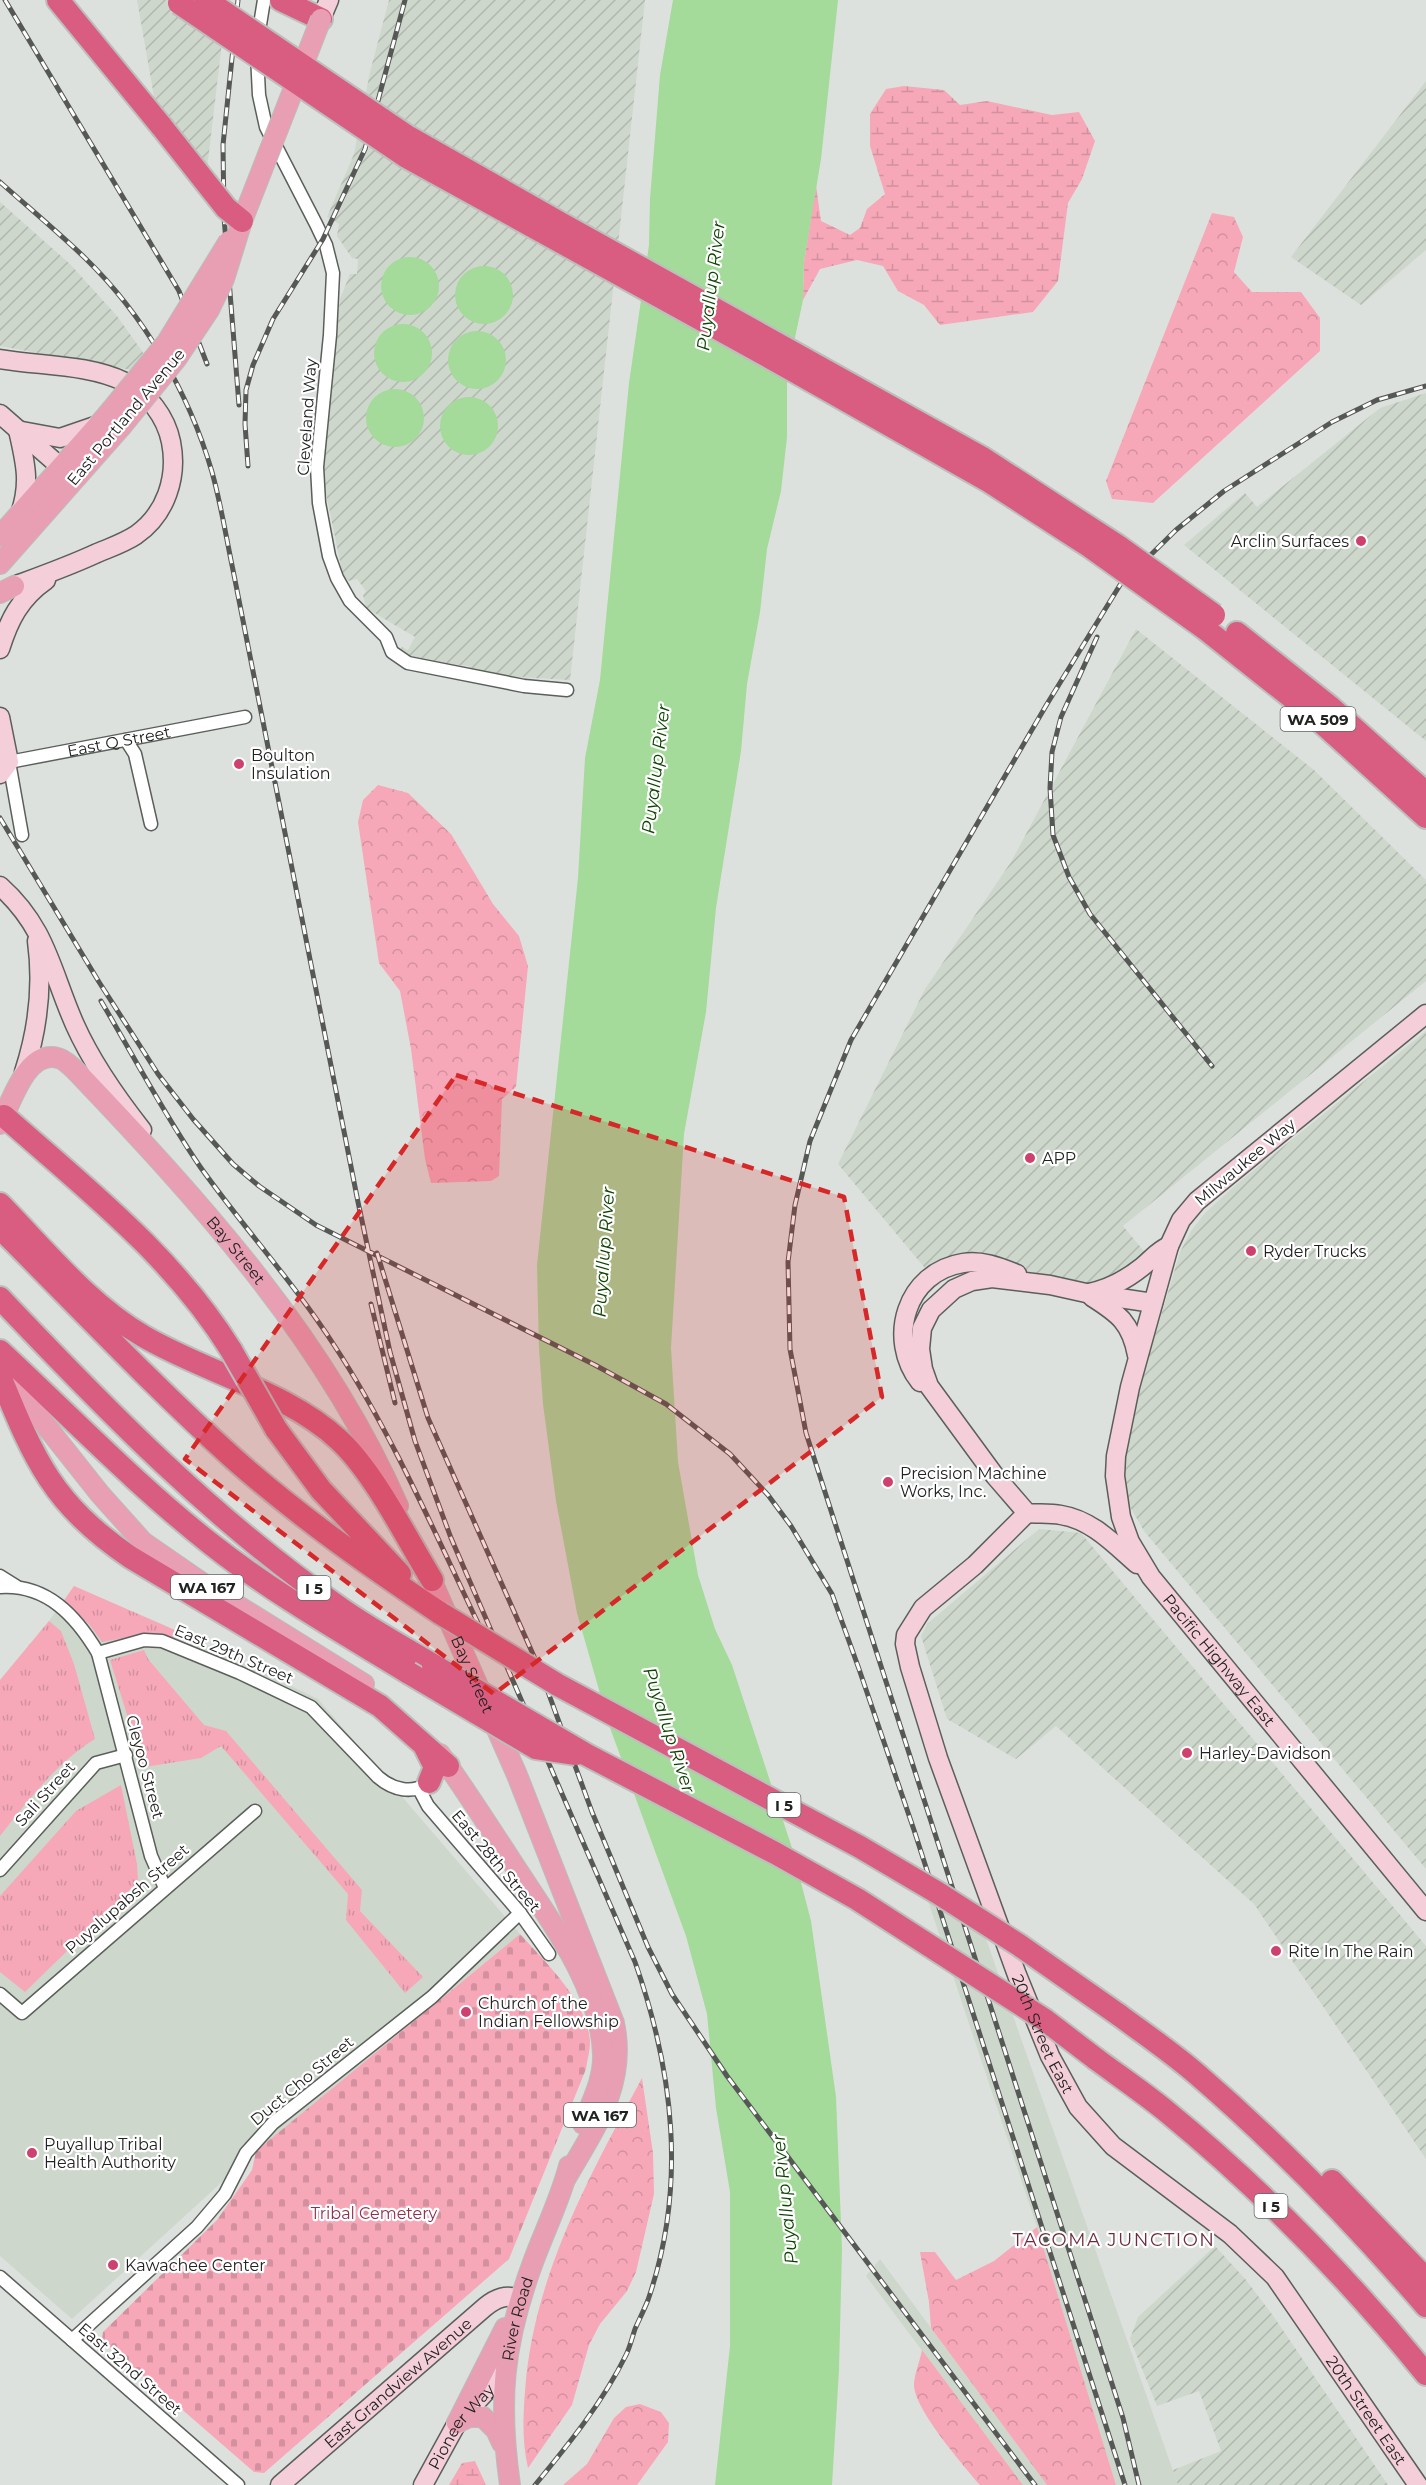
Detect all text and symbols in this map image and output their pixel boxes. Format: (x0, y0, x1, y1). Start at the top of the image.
water label: Puyallup River (692, 219, 730, 352)
street label: East Portland Avenue (63, 345, 189, 489)
street label: Cleveland Way (293, 357, 321, 476)
place label: Arclin Surfaces (1231, 532, 1349, 551)
marker: Arclin Surfaces (1354, 534, 1368, 548)
water label: Puyallup River (637, 702, 675, 835)
road number: WA 509 (1280, 707, 1356, 731)
street label: East Q Street (66, 722, 173, 760)
place label: Boulton Insulation (251, 746, 331, 783)
marker: Boulton Insulation (232, 757, 246, 771)
street label: Milwaukee Way (1191, 1114, 1299, 1210)
place label: APP (1042, 1149, 1076, 1168)
marker: APP (1023, 1151, 1037, 1165)
water label: Puyallup River (588, 1185, 620, 1318)
street label: Bay Street (203, 1212, 270, 1288)
place label: Ryder Trucks (1263, 1242, 1366, 1261)
marker: Ryder Trucks (1244, 1244, 1258, 1258)
place label: Precision Machine Works, Inc. (900, 1464, 1047, 1501)
marker: Precision Machine Works, Inc. (881, 1475, 895, 1489)
road number: WA 167 (171, 1575, 243, 1599)
road number: I 5 (298, 1576, 330, 1600)
street label: Pacific Highway East (1159, 1590, 1280, 1730)
street label: East 29th Street (172, 1620, 297, 1688)
street label: Bay Street (447, 1633, 498, 1716)
water label: Puyallup River (638, 1664, 700, 1796)
street label: Cleyoo Street (122, 1713, 168, 1821)
place label: Harley-Davidson (1199, 1744, 1331, 1763)
marker: Harley-Davidson (1180, 1746, 1194, 1760)
street label: Sali Street (11, 1757, 79, 1830)
road number: I 5 (768, 1793, 800, 1817)
street label: East 28th Street (448, 1806, 545, 1916)
street label: Puyalupabsh Street (61, 1840, 193, 1958)
place label: Rite In The Rain (1288, 1942, 1414, 1961)
marker: Rite In The Rain (1269, 1944, 1283, 1958)
street label: 20th Street East (1008, 1972, 1078, 2097)
place label: Church of the Indian Fellowship (478, 1994, 619, 2031)
marker: Church of the Indian Fellowship (459, 2005, 473, 2019)
street label: Duct Cho Street (247, 2032, 358, 2130)
road number: WA 167 (564, 2103, 636, 2127)
water label: Puyallup River (767, 2132, 803, 2265)
place label: Puyallup Tribal Health Authority (44, 2135, 176, 2172)
marker: Puyallup Tribal Health Authority (25, 2146, 39, 2160)
road number: I 5 (1254, 2194, 1288, 2218)
park label: Tribal Cemetery (311, 2204, 438, 2223)
district label: TACOMA JUNCTION (1013, 2229, 1215, 2251)
place label: Kawachee Center (125, 2256, 266, 2275)
marker: Kawachee Center (106, 2258, 120, 2272)
street label: River Road (498, 2274, 537, 2362)
street label: East Grandview Avenue (320, 2314, 475, 2452)
street label: East 32nd Street (74, 2319, 186, 2419)
street label: 20th Street East (1322, 2352, 1411, 2469)
street label: Pioneer Way (424, 2380, 498, 2473)

